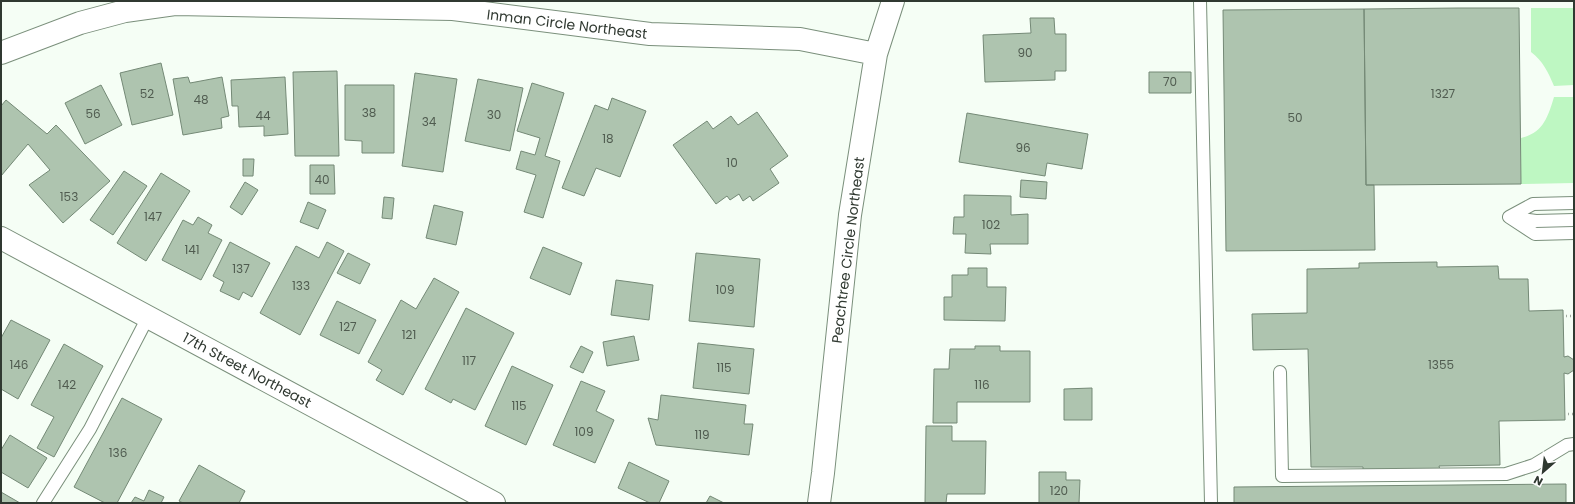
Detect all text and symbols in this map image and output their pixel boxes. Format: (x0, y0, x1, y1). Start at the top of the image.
street label: Inman Circle Northeast (486, 4, 648, 44)
house number: 90 (1017, 44, 1033, 61)
house number: 70 (1163, 73, 1177, 90)
house number: 52 (140, 85, 154, 102)
house number: 1327 (1431, 85, 1456, 102)
house number: 48 (193, 91, 209, 108)
house number: 38 (362, 104, 376, 121)
house number: 56 (85, 105, 101, 122)
house number: 30 (487, 106, 501, 123)
house number: 44 (255, 107, 271, 124)
house number: 50 (1287, 109, 1303, 126)
house number: 34 (422, 113, 437, 130)
house number: 18 (602, 130, 614, 147)
house number: 96 (1015, 139, 1031, 156)
house number: 10 (726, 154, 738, 171)
street label: Peachtree Circle Northeast (827, 156, 869, 344)
house number: 40 (314, 171, 330, 188)
house number: 153 (60, 188, 78, 205)
house number: 147 (144, 208, 162, 225)
house number: 102 (982, 216, 1000, 233)
house number: 141 (184, 241, 200, 258)
house number: 137 (232, 260, 250, 277)
house number: 133 (292, 277, 310, 294)
house number: 109 (716, 281, 734, 298)
house number: 127 (339, 318, 357, 335)
house number: 121 (402, 326, 416, 343)
street label: 17th Street Northeast (179, 328, 315, 412)
house number: 117 (462, 352, 477, 369)
house number: 146 (9, 356, 29, 373)
house number: 1355 (1428, 356, 1454, 373)
house number: 115 (716, 359, 732, 376)
house number: 142 (58, 376, 76, 393)
house number: 116 (974, 376, 990, 393)
house number: 115 (511, 397, 527, 414)
house number: 109 (575, 423, 593, 440)
house number: 119 (694, 426, 710, 443)
house number: 136 (109, 444, 127, 461)
north arrow (1523, 452, 1563, 492)
text: N (1531, 472, 1546, 490)
house number: 120 (1050, 482, 1068, 499)

